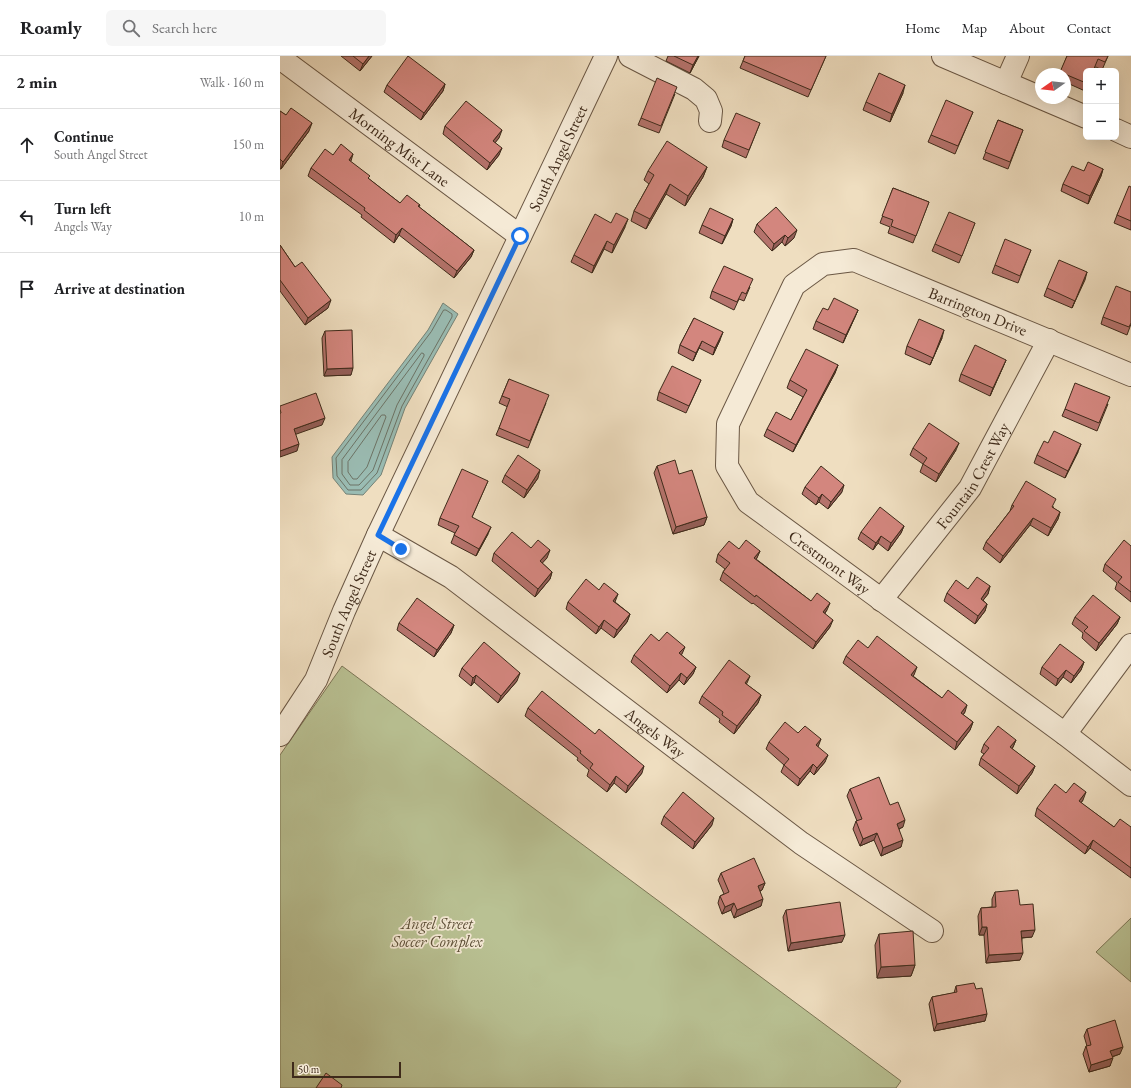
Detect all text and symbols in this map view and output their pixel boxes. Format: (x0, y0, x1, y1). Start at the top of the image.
search box (106, 10, 386, 46)
text: Roamly (20, 15, 82, 40)
icon: search (120, 17, 142, 39)
text: Search here (152, 18, 217, 37)
text: Home (905, 19, 940, 37)
text: Map (962, 19, 987, 37)
text: About (1009, 19, 1045, 37)
text: Contact (1067, 19, 1111, 37)
north arrow (1035, 68, 1071, 104)
map controls (1083, 68, 1119, 140)
button: + (1083, 68, 1119, 104)
text: 2 min (16, 71, 57, 93)
text: Walk · 160 m (200, 74, 264, 91)
street label: South Angel Street (524, 102, 592, 215)
street label: Morning Mist Lane (345, 103, 454, 192)
button: − (1083, 104, 1119, 140)
text: Continue (54, 127, 114, 146)
icon: ahead (16, 134, 38, 156)
text: 150 m (233, 136, 264, 153)
text: South Angel Street (54, 146, 148, 163)
text: Turn left (54, 199, 111, 218)
icon: left (16, 206, 38, 228)
text: 10 m (239, 208, 264, 225)
text: Angels Way (54, 218, 112, 235)
route start (511, 227, 529, 245)
icon: arrive (16, 278, 38, 300)
text: Arrive at destination (54, 279, 185, 298)
street label: Barrington Drive (925, 282, 1030, 341)
street label: Fountain Crest Way (932, 418, 1015, 533)
street label: Crestmont Way (784, 525, 876, 600)
route end (392, 540, 410, 558)
street label: South Angel Street (316, 546, 381, 660)
street label: Angels Way (620, 702, 691, 763)
park label: Angel Street Soccer Complex (391, 913, 483, 952)
scale bar (292, 1060, 401, 1079)
text: 50 m (298, 1062, 319, 1076)

